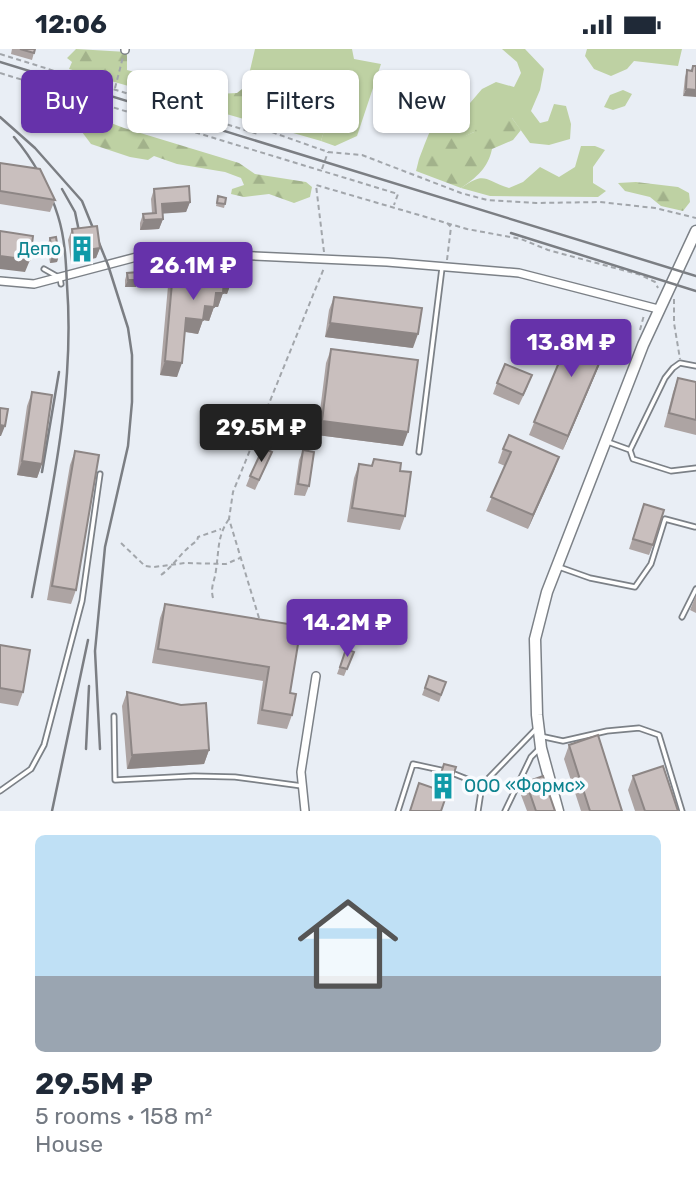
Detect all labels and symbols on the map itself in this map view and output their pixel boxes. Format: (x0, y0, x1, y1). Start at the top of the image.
building icon: Депо (67, 234, 97, 264)
place label: Депо (17, 238, 61, 260)
pin: 26.1M ₽ (128, 243, 258, 302)
pin: 13.8M ₽ (506, 319, 636, 379)
pin: 29.5M ₽ (196, 405, 326, 464)
pin: 14.2M ₽ (282, 599, 412, 659)
building icon: ООО «Формс» (428, 771, 458, 801)
place label: ООО «Формс» (464, 775, 586, 797)

